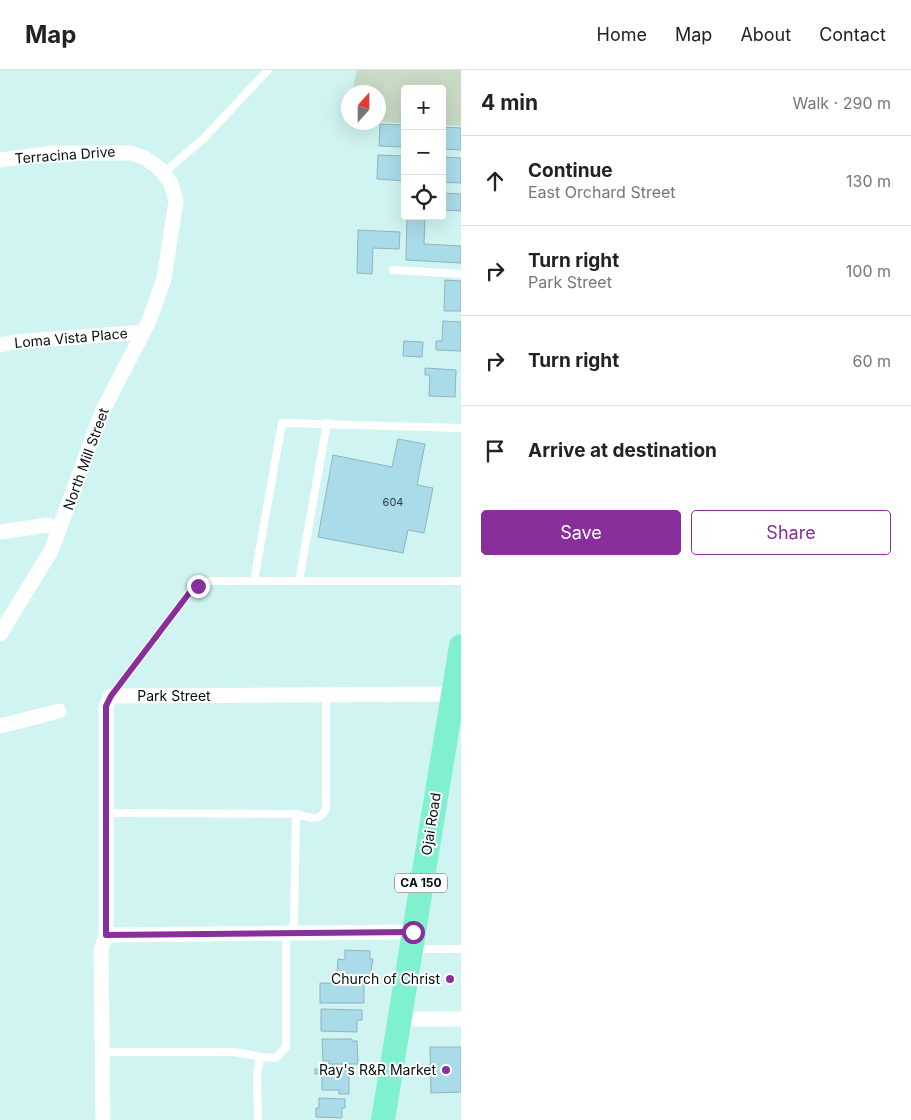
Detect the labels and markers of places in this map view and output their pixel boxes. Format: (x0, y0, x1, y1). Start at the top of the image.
place label: Church of Christ (331, 970, 440, 987)
marker: Church of Christ (444, 973, 456, 985)
place label: Ray's R&R Market (319, 1061, 436, 1078)
marker: Ray's R&R Market (440, 1064, 452, 1076)

